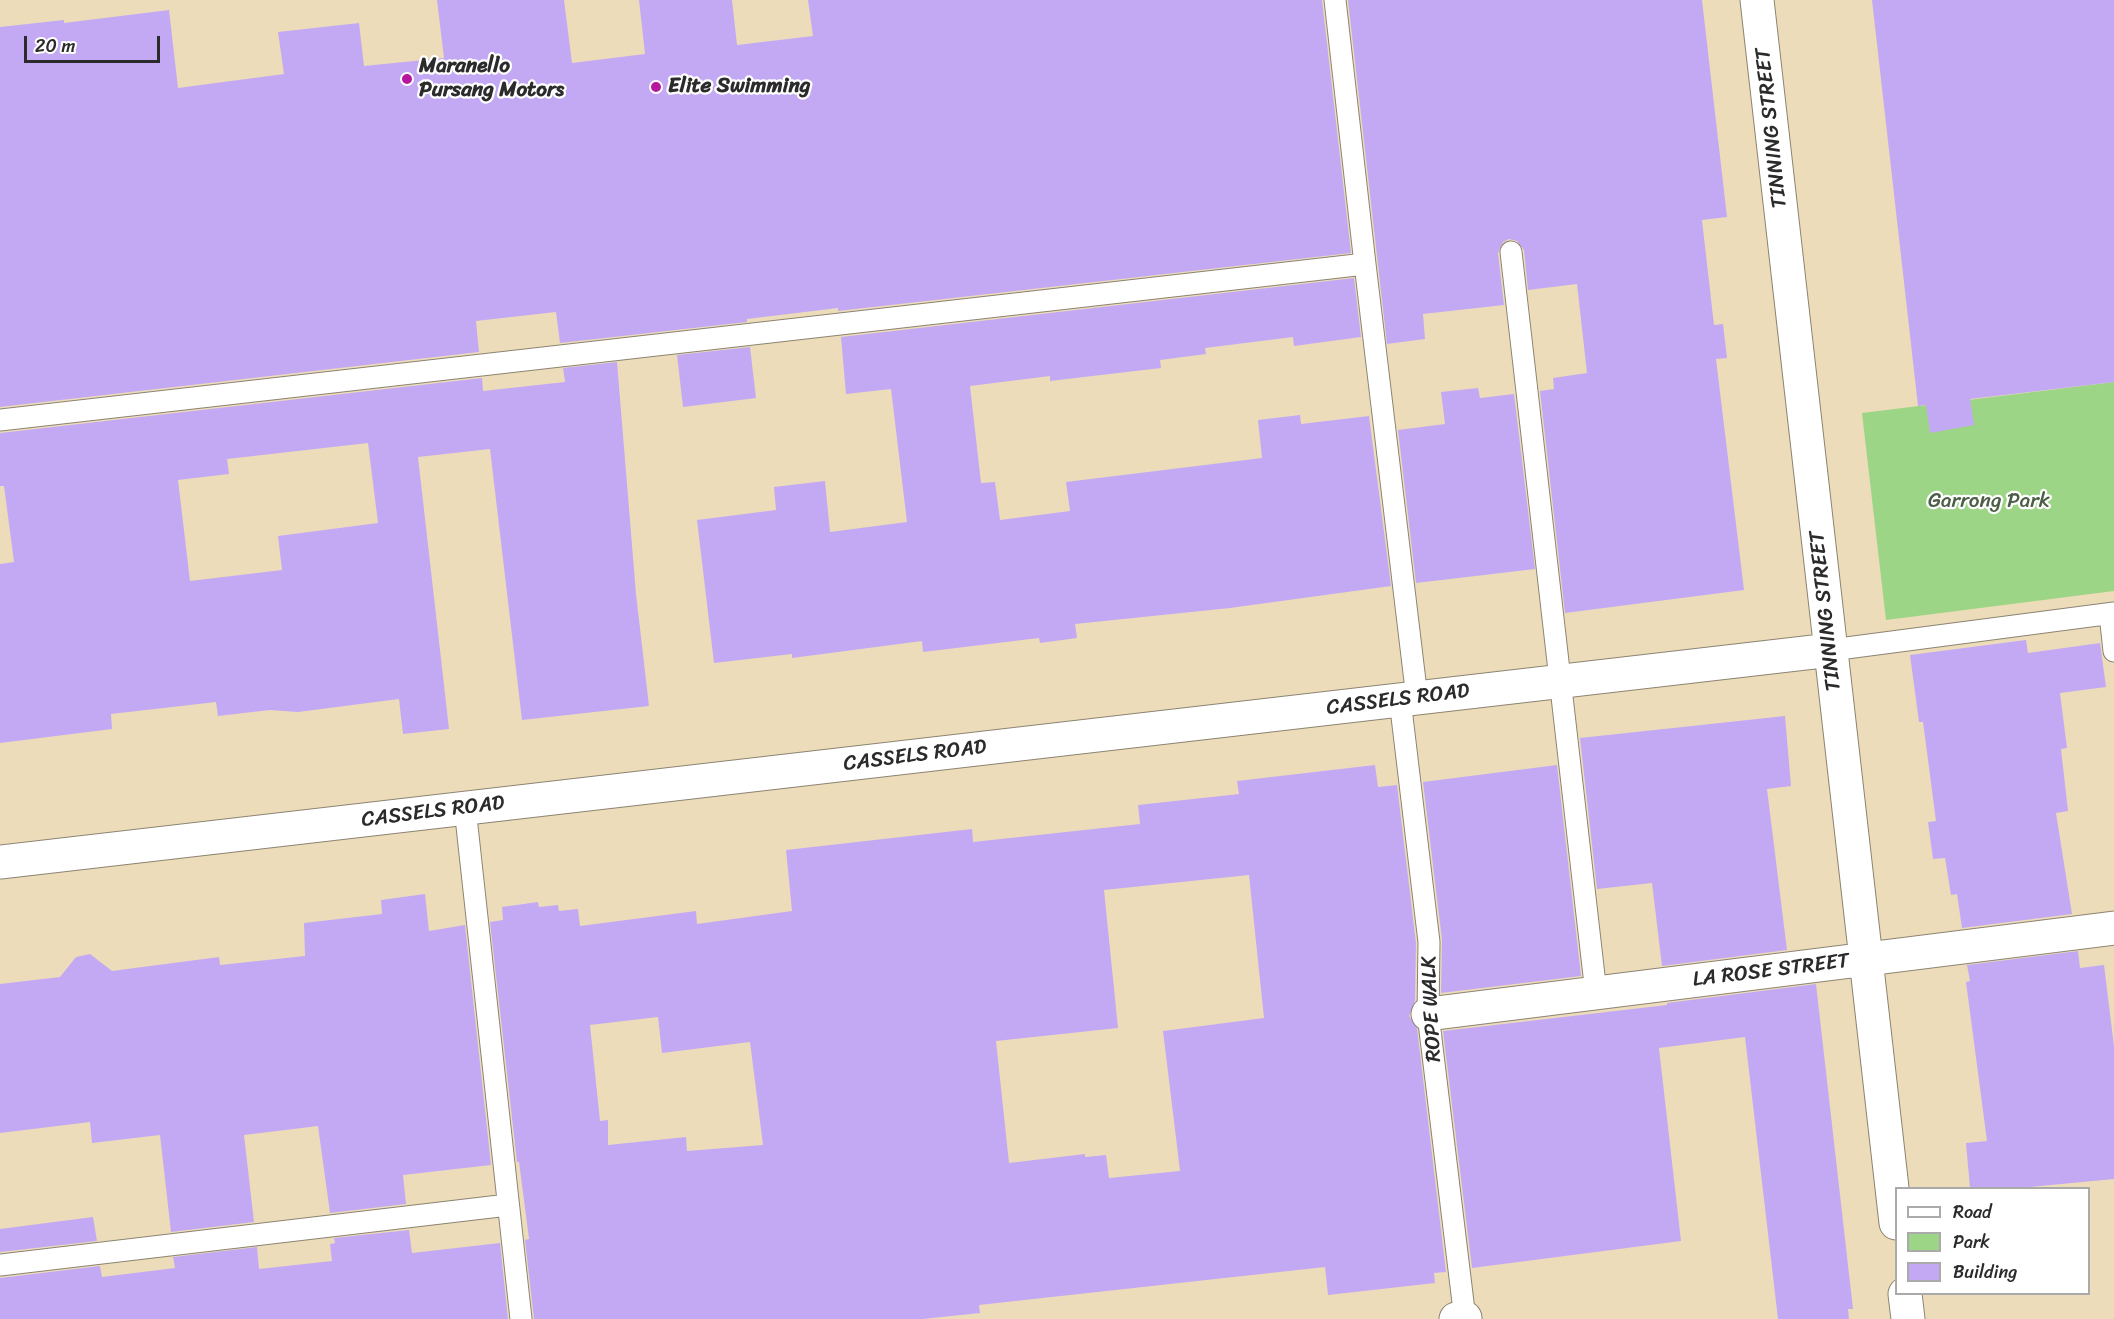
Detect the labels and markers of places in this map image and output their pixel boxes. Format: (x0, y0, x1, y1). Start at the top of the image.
place label: Maranello Pursang Motors (419, 54, 564, 104)
marker: Maranello Pursang Motors (400, 72, 414, 86)
place label: Elite Swimming (668, 74, 810, 100)
marker: Elite Swimming (649, 80, 663, 94)

